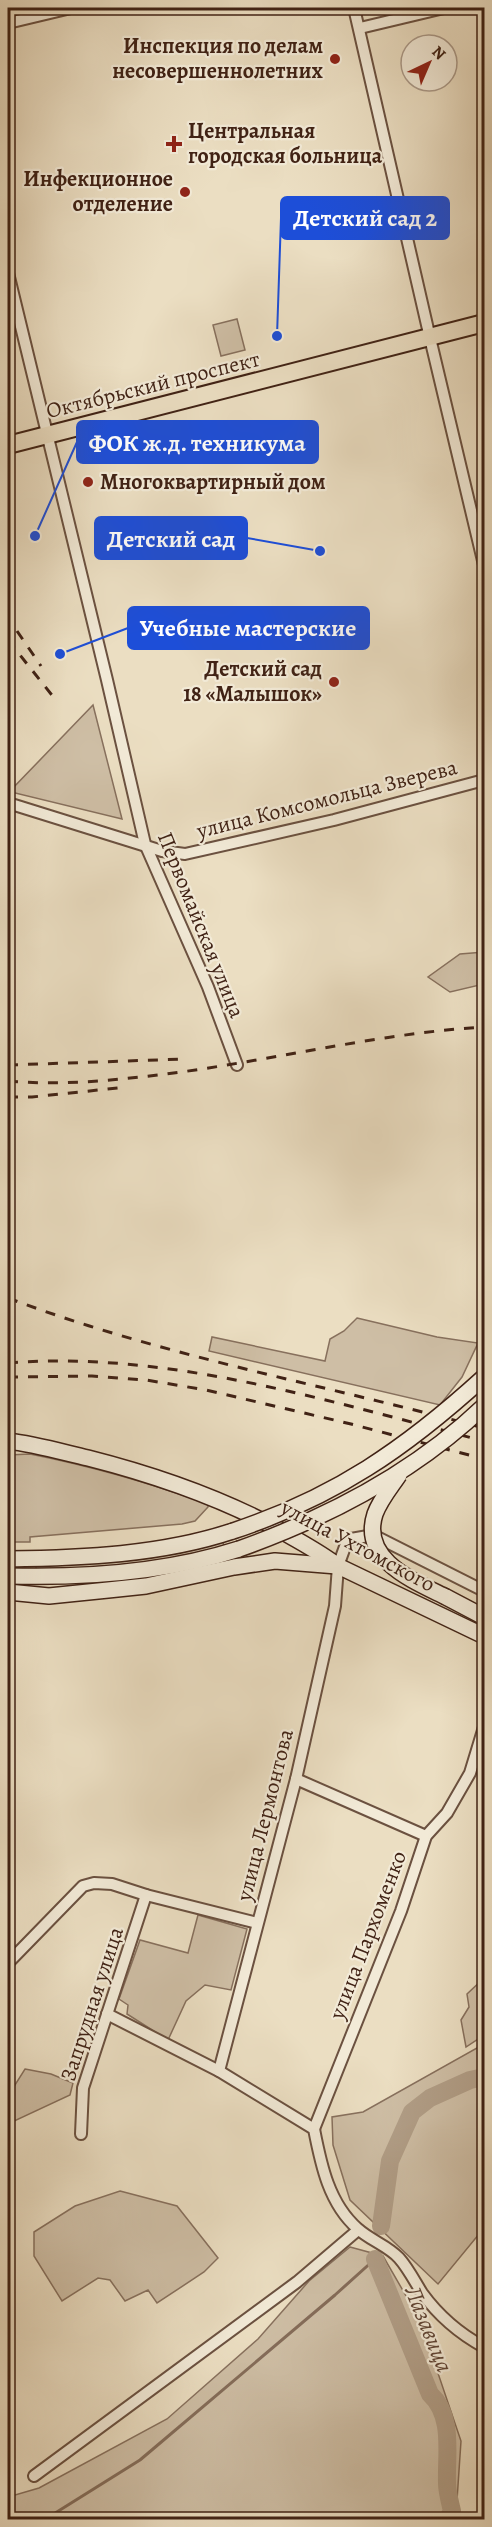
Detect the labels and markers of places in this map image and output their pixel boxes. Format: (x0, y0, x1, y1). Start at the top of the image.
place label: Инспекция по делам несовершеннолетних (112, 31, 323, 86)
marker: Инспекция по делам несовершеннолетних (328, 52, 342, 66)
place label: Центральная городская больница (188, 116, 383, 171)
marker: Центральная городская больница (165, 135, 183, 153)
place label: Инфекционное отделение (23, 164, 173, 219)
marker: Инфекционное отделение (178, 185, 192, 199)
callout: Детский сад 2 (281, 197, 449, 239)
callout: ФОК ж.д. техникума (77, 421, 318, 463)
place label: Многоквартирный дом (100, 467, 326, 497)
marker: Многоквартирный дом (81, 475, 95, 489)
callout: Детский сад (95, 517, 247, 559)
callout: Учебные мастерские (128, 607, 369, 649)
place label: Детский сад 18 «Малышок» (183, 654, 322, 709)
marker: Детский сад 18 «Малышок» (327, 675, 341, 689)

